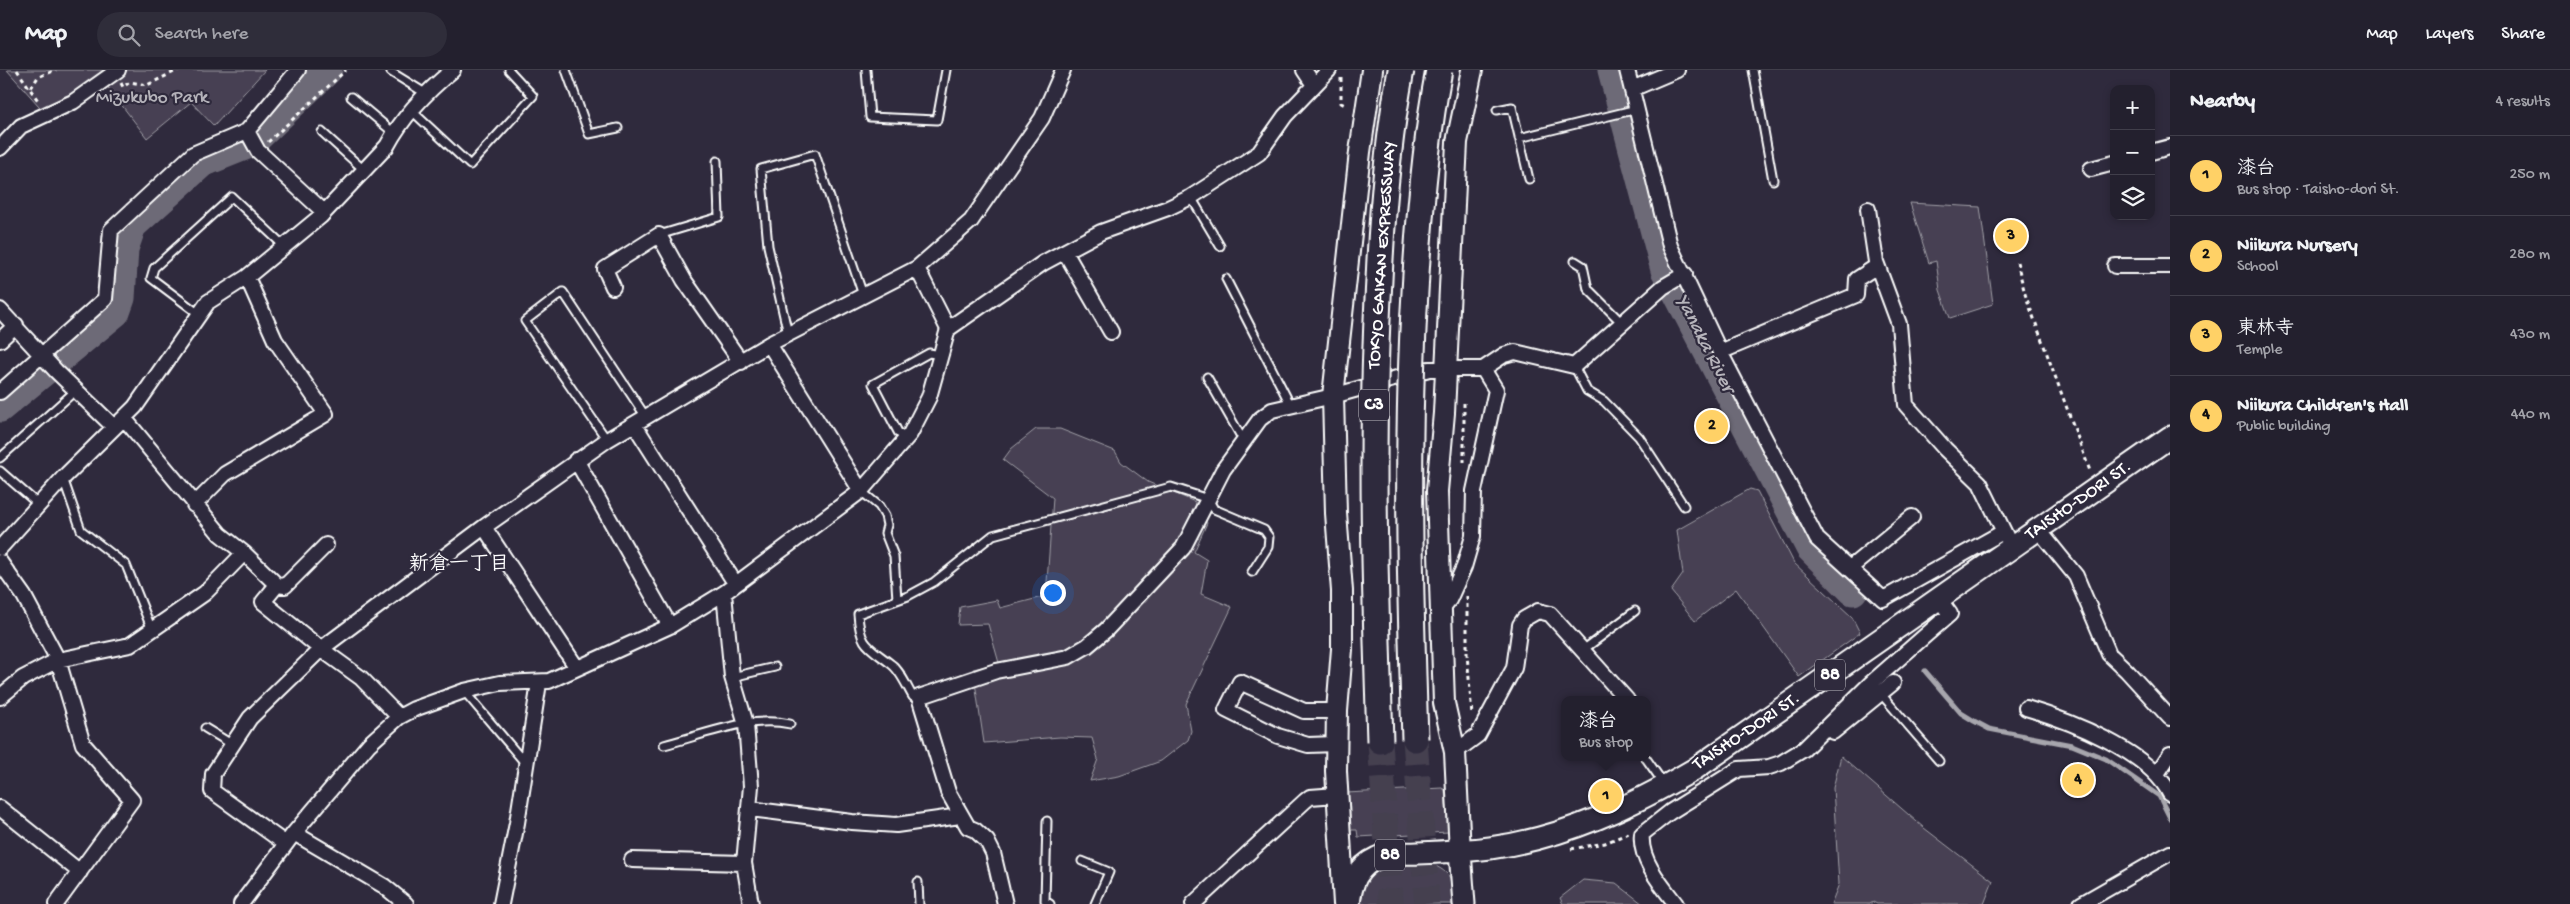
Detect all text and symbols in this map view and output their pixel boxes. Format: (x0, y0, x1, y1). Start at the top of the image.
search box (97, 12, 447, 57)
text: Map (25, 20, 67, 49)
icon: search (115, 21, 143, 49)
text: Search here (155, 23, 248, 46)
text: Map (2366, 24, 2398, 45)
text: Layers (2426, 24, 2473, 45)
text: Share (2501, 24, 2545, 45)
map controls (2110, 85, 2155, 220)
button: + (2110, 85, 2155, 130)
park label: Mizukubo Park (96, 87, 210, 110)
text: Nearby (2190, 90, 2255, 115)
text: 4 results (2495, 93, 2550, 112)
button: − (2110, 130, 2155, 175)
street label: TOKYO GAIKAN EXPRESSWAY (1363, 140, 1402, 371)
text: 漆台 (2237, 158, 2275, 181)
text: 1 (2203, 166, 2209, 185)
text: 250 m (2510, 166, 2550, 185)
button: layers (2110, 175, 2155, 220)
text: Bus stop · Taisho-dori St. (2237, 181, 2399, 200)
pin: 3 (1995, 217, 2027, 255)
text: Niikura Nursery (2237, 235, 2358, 258)
text: 2 (2202, 246, 2210, 265)
text: 280 m (2509, 246, 2550, 265)
text: School (2237, 258, 2279, 277)
water label: Yanaka River (1670, 291, 1740, 400)
text: 東林寺 (2237, 318, 2294, 341)
text: 3 (2202, 326, 2210, 345)
text: 430 m (2510, 326, 2550, 345)
text: Temple (2237, 341, 2282, 360)
road number: C3 (1359, 390, 1389, 420)
text: Niikura Children's Hall (2237, 395, 2408, 418)
text: 4 (2202, 406, 2210, 425)
text: 440 m (2511, 406, 2550, 425)
pin: 2 (1696, 407, 1728, 445)
text: Public building (2237, 418, 2331, 437)
street label: TAISHO-DORI ST. (2020, 456, 2137, 547)
district label: 新倉一丁目 (409, 552, 509, 577)
your location (1040, 580, 1066, 606)
road number: 88 (1815, 660, 1845, 690)
street label: TAISHO-DORI ST. (1688, 687, 1805, 777)
popup (1561, 696, 1651, 761)
text: 漆台 (1579, 711, 1617, 734)
text: Bus stop (1579, 734, 1633, 753)
pin: 4 (2062, 761, 2094, 799)
pin: 1 (1590, 777, 1622, 815)
road number: 88 (1375, 840, 1405, 870)

